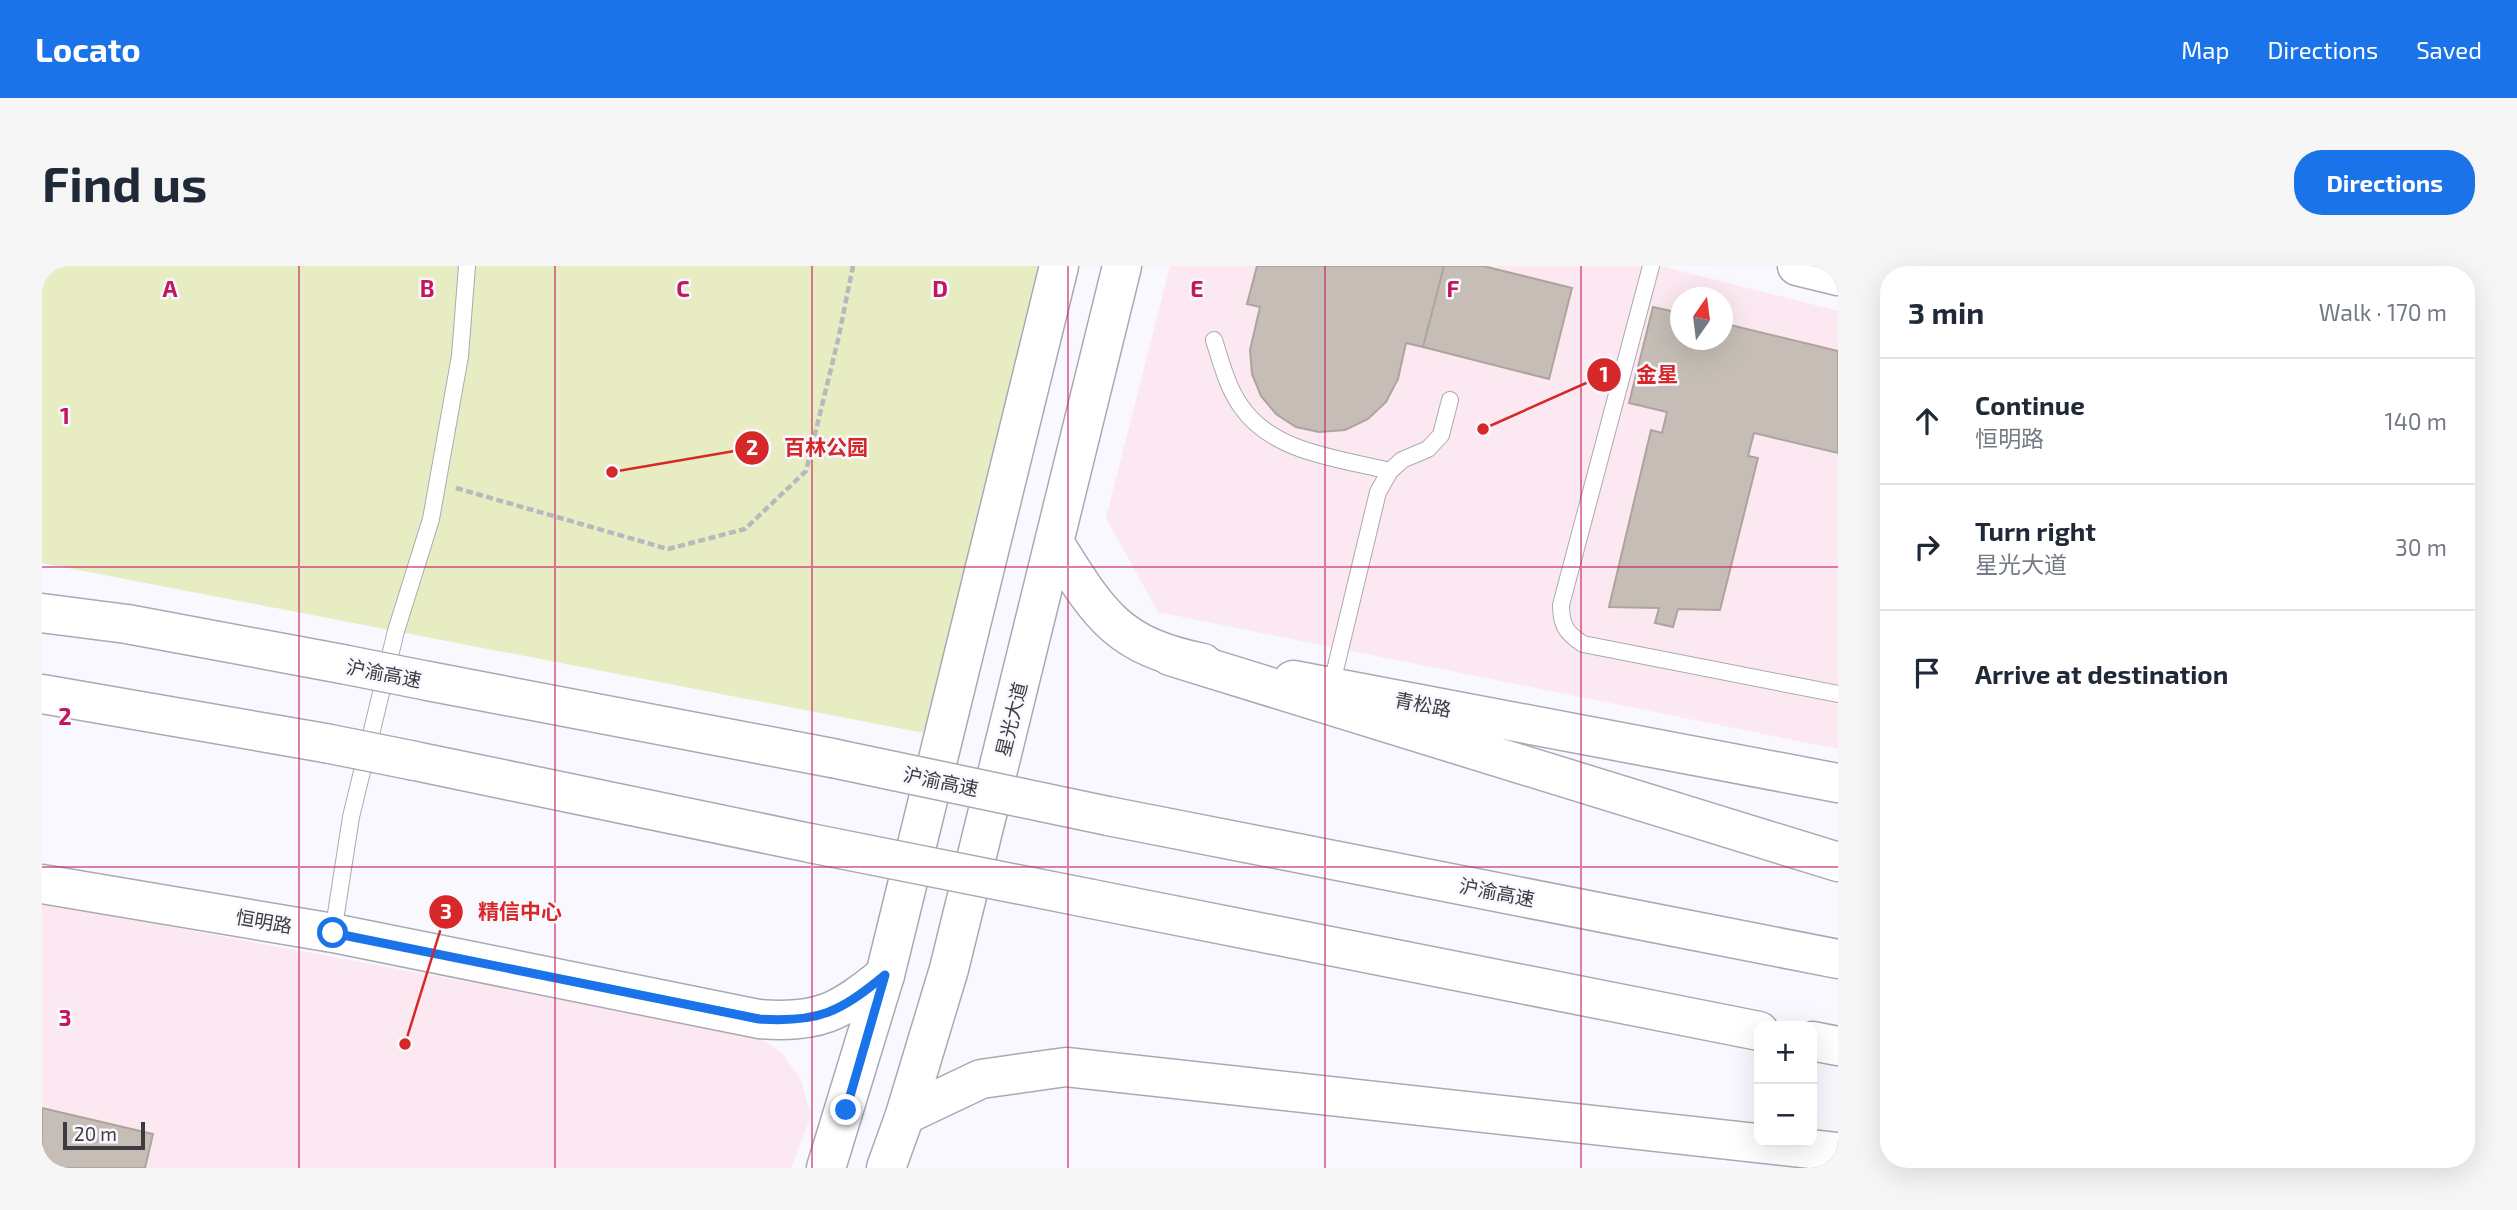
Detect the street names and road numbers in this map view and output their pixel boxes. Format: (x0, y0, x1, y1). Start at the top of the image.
street label: 沪渝高速 (344, 654, 424, 692)
street label: 星光大道 (991, 679, 1031, 759)
street label: 青松路 (1393, 687, 1453, 721)
street label: 沪渝高速 (901, 762, 981, 800)
street label: 沪渝高速 (1457, 873, 1537, 911)
street label: 恒明路 (234, 905, 294, 937)

